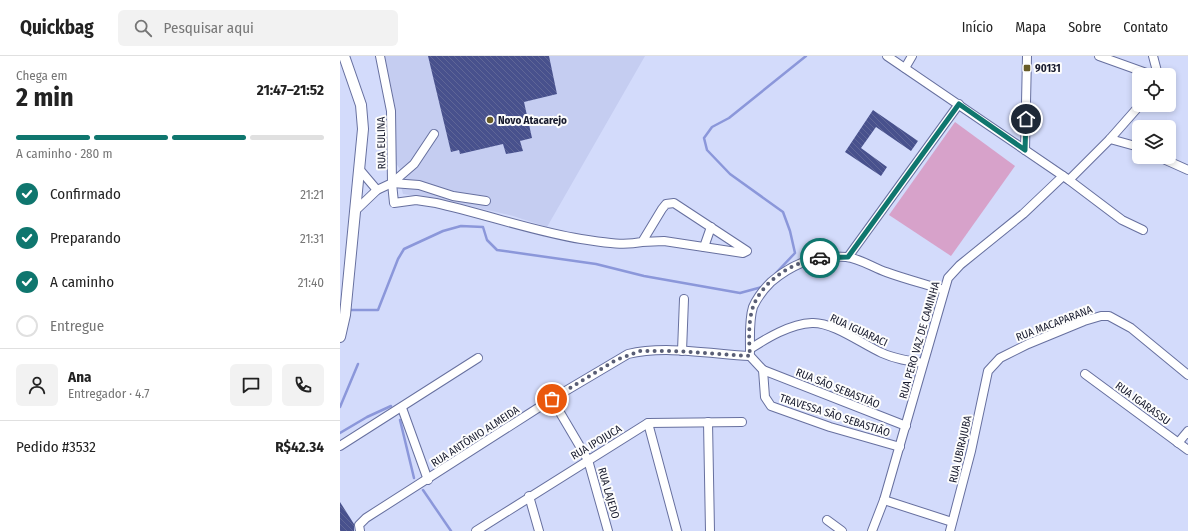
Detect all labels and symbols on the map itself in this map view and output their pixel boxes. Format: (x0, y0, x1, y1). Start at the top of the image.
place label: 90131 (1035, 62, 1061, 75)
marker: 90131 (1022, 63, 1032, 73)
pin (1009, 102, 1043, 136)
place label: Novo Atacarejo (498, 114, 567, 127)
marker: Novo Atacarejo (485, 115, 495, 125)
street label: RUA EULINA (375, 116, 388, 169)
courier (800, 238, 840, 278)
street label: RUA PERO VAZ DE CAMINHA (897, 280, 943, 400)
street label: RUA MACAPARANA (1014, 303, 1094, 344)
street label: RUA IGUARACI (828, 311, 890, 349)
street label: RUA SÃO SEBASTIÃO (794, 366, 882, 411)
street label: RUA IGARASSU (1113, 379, 1173, 428)
pin (535, 382, 569, 416)
street label: TRAVESSA SÃO SEBASTIÃO (778, 391, 892, 439)
street label: RUA ANTÔNIO ALMEIDA (428, 402, 522, 470)
street label: RUA UBIRAJUBA (946, 414, 975, 484)
street label: RUA IPOJUCA (569, 422, 624, 463)
street label: RUA LAJEDO (595, 466, 622, 520)

